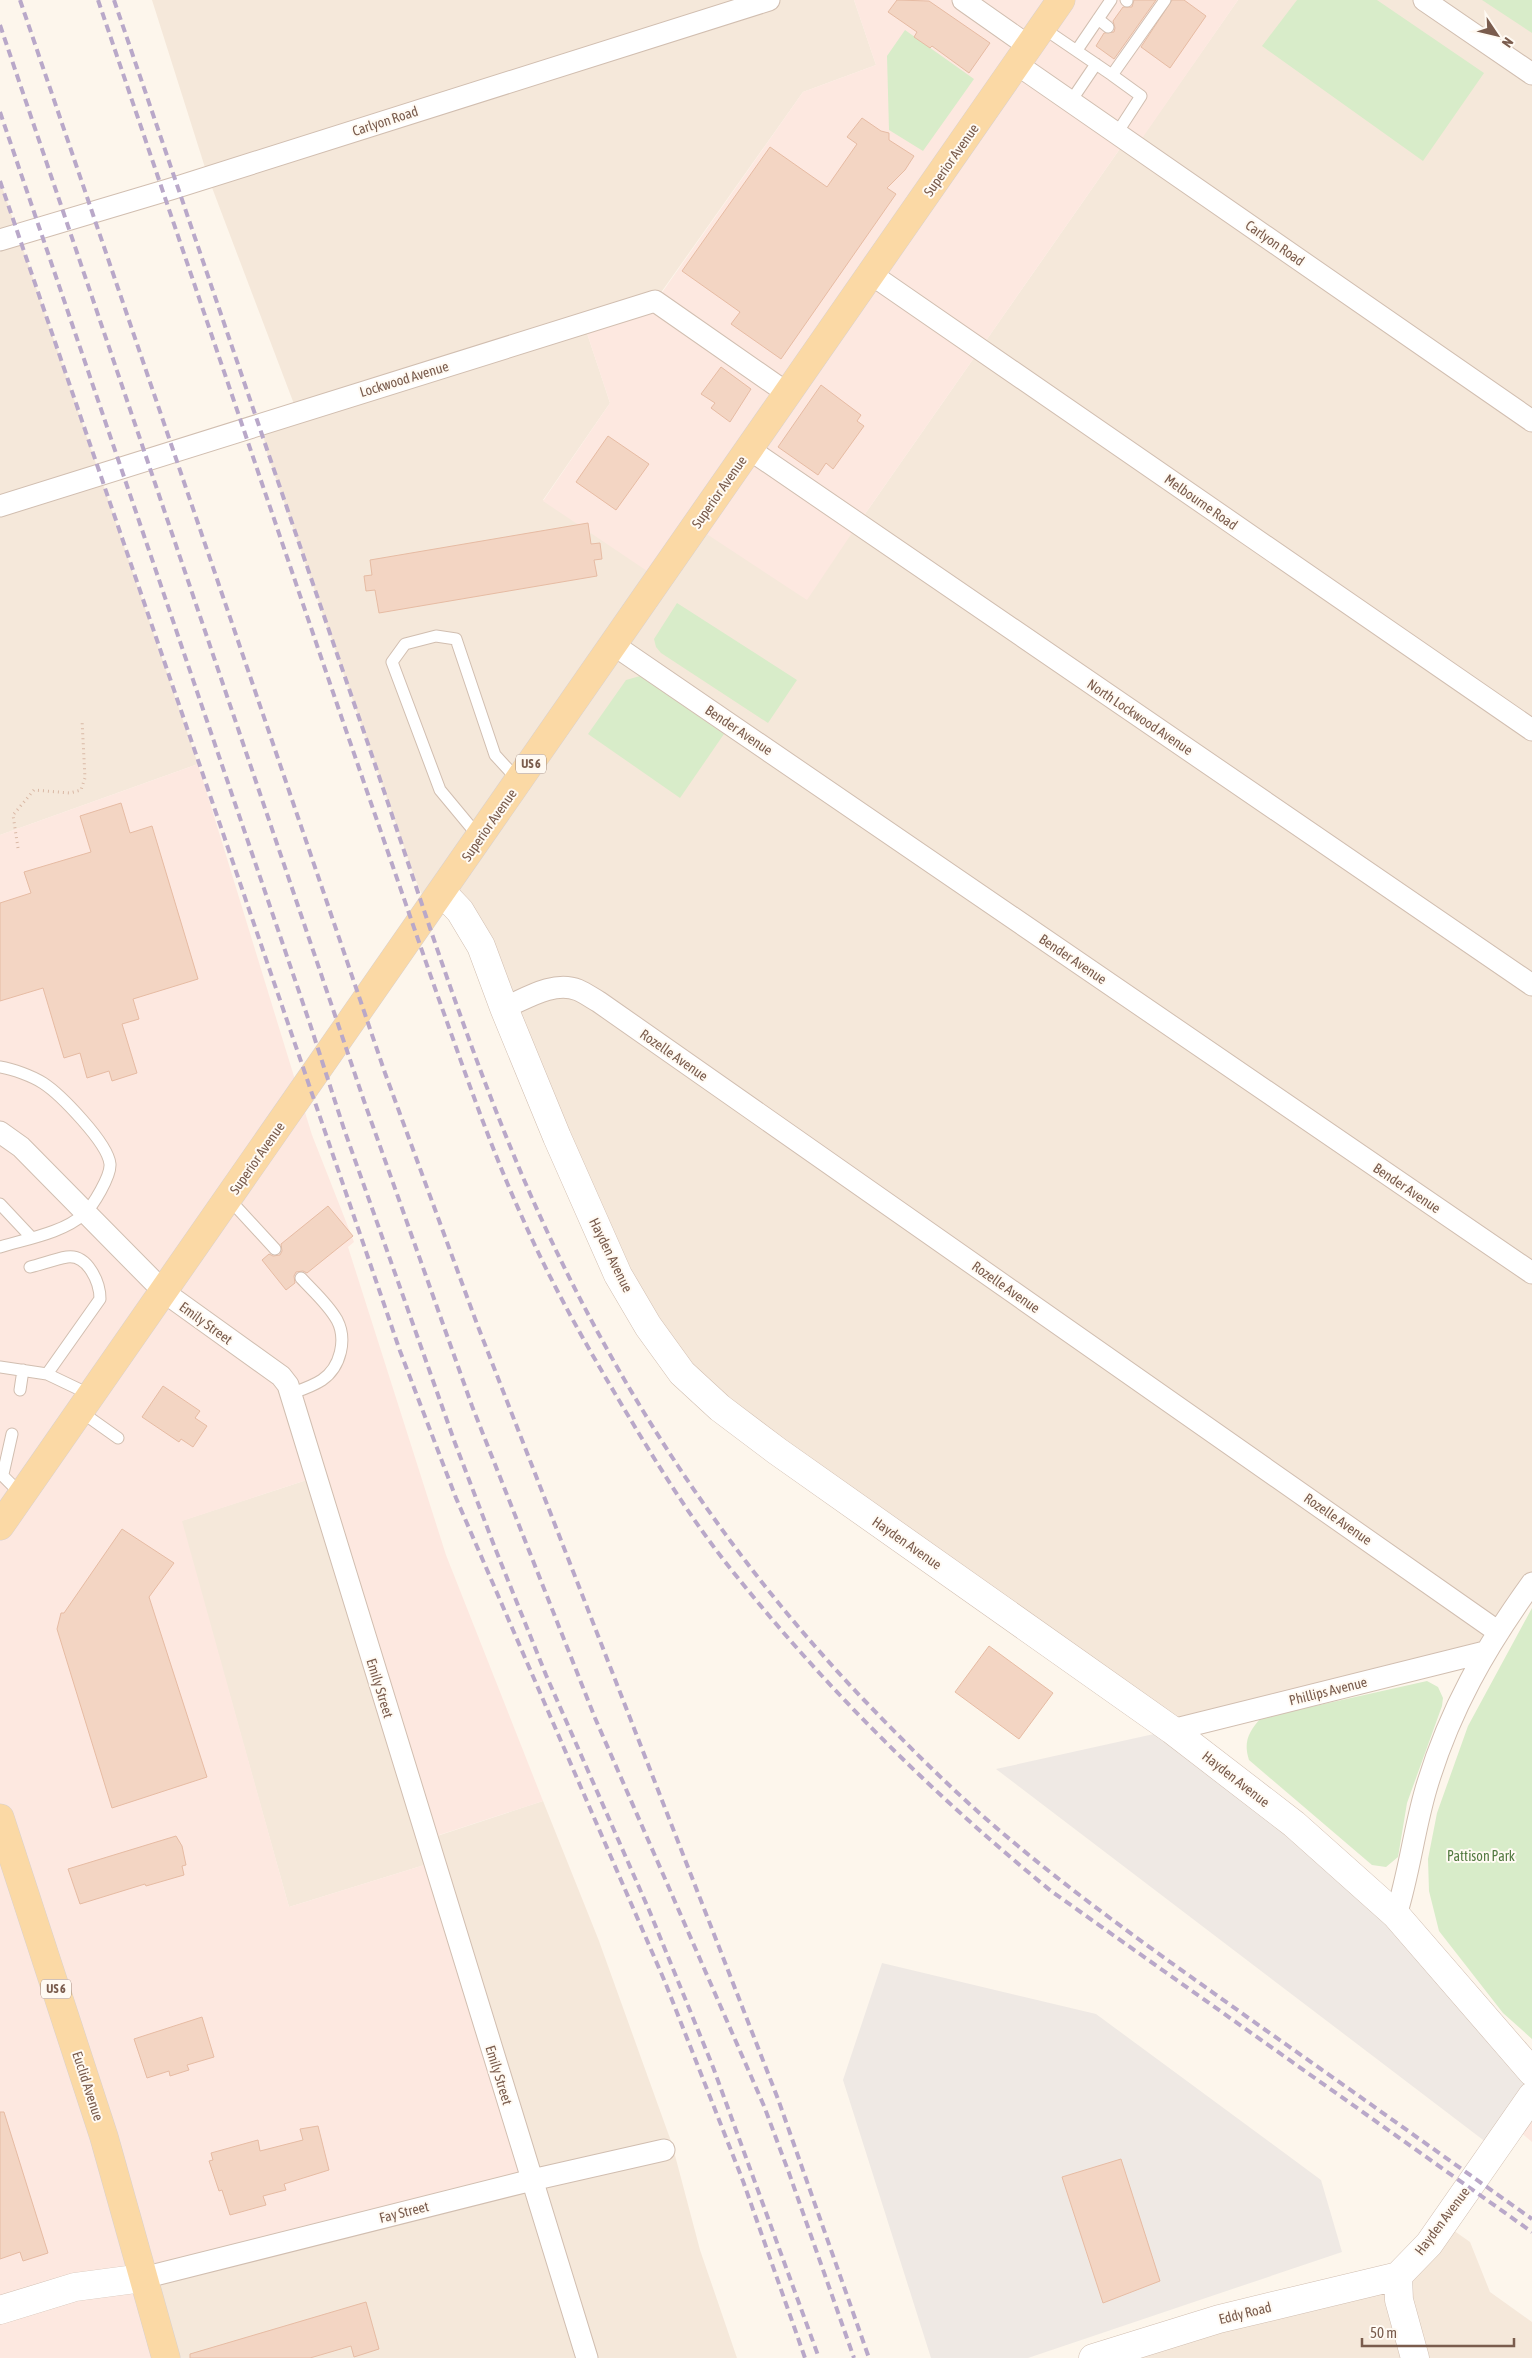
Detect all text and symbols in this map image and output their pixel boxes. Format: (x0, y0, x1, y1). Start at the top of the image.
north arrow (1472, 10, 1522, 60)
text: N (1499, 34, 1517, 50)
street label: Carlyon Road (350, 103, 420, 139)
street label: Superior Avenue (920, 121, 982, 199)
street label: Carlyon Road (1242, 217, 1308, 269)
street label: Lockwood Avenue (358, 358, 450, 400)
street label: Superior Avenue (688, 453, 750, 531)
street label: Melbourne Road (1161, 471, 1241, 533)
street label: North Lockwood Avenue (1084, 676, 1196, 758)
street label: Bender Avenue (702, 702, 776, 758)
road number: US 6 (516, 754, 546, 774)
street label: Superior Avenue (458, 786, 520, 864)
street label: Bender Avenue (1036, 931, 1110, 987)
street label: Rozelle Avenue (637, 1026, 711, 1084)
street label: Superior Avenue (226, 1119, 288, 1197)
street label: Bender Avenue (1370, 1160, 1444, 1216)
street label: Hayden Avenue (586, 1215, 636, 1295)
street label: Rozelle Avenue (969, 1258, 1043, 1316)
street label: Emily Street (177, 1299, 235, 1347)
street label: Rozelle Avenue (1301, 1490, 1375, 1548)
street label: Hayden Avenue (869, 1513, 945, 1573)
street label: Emily Street (363, 1656, 397, 1720)
street label: Phillips Avenue (1287, 1674, 1369, 1708)
street label: Hayden Avenue (1199, 1748, 1273, 1810)
park label: Pattison Park (1447, 1848, 1515, 1864)
road number: US 6 (41, 1980, 71, 1998)
street label: Emily Street (482, 2043, 516, 2107)
street label: Euclid Avenue (69, 2049, 107, 2123)
street label: Hayden Avenue (1411, 2184, 1473, 2258)
street label: Fay Street (378, 2198, 430, 2226)
street label: Eddy Road (1217, 2299, 1273, 2327)
scale bar (1362, 2316, 1514, 2348)
text: 50 m (1370, 2324, 1397, 2341)

